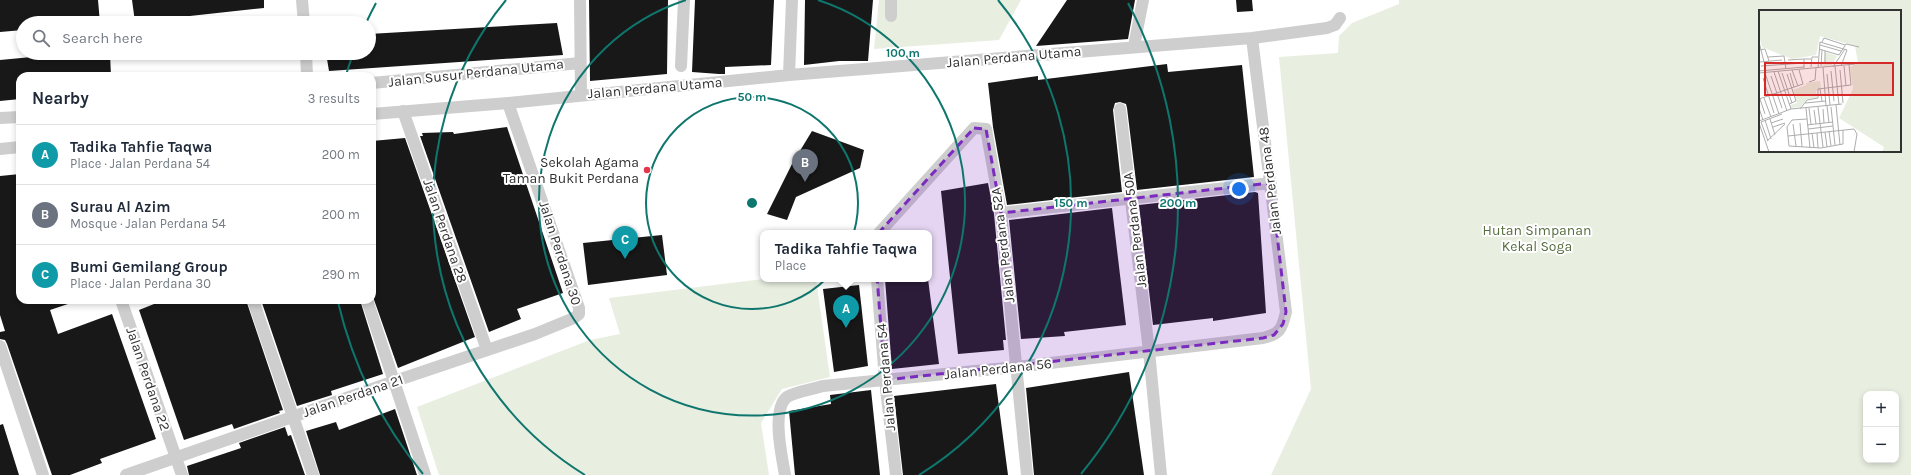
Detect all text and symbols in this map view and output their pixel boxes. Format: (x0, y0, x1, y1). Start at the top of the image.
inset map (1759, 10, 1901, 152)
search box (16, 16, 376, 60)
icon: search (30, 27, 52, 49)
text: Search here (62, 29, 143, 47)
street label: Jalan Perdana Utama (946, 43, 1082, 71)
text: 100 m (886, 46, 920, 60)
street label: Jalan Susur Perdana Utama (387, 55, 565, 91)
street label: Jalan Perdana Utama (587, 74, 723, 102)
text: Nearby (32, 88, 89, 108)
text: 50 m (738, 90, 767, 104)
text: 3 results (308, 91, 360, 106)
street label: Jalan Perdana 48 (1255, 126, 1285, 236)
text: Tadika Tahfie Taqwa (70, 138, 212, 156)
text: A (41, 147, 49, 162)
text: 200 m (322, 147, 360, 162)
pin: B (792, 149, 818, 182)
place label: Sekolah Agama Taman Bukit Perdana (503, 154, 639, 187)
text: Place · Jalan Perdana 54 (70, 156, 210, 171)
marker: Sekolah Agama Taman Bukit Perdana (642, 165, 652, 175)
street label: Jalan Perdana 50A (1119, 171, 1151, 289)
street label: Jalan Perdana 28 (419, 177, 471, 285)
your location (1229, 179, 1249, 199)
street label: Jalan Perdana 52A (987, 186, 1019, 304)
centre of rings (745, 196, 759, 210)
text: 150 m (1054, 196, 1088, 210)
text: 200 m (1160, 196, 1196, 210)
text: Surau Al Azim (70, 198, 171, 216)
street label: Jalan Perdana 30 (535, 199, 585, 307)
text: B (41, 207, 49, 222)
text: 200 m (322, 207, 360, 222)
text: Mosque · Jalan Perdana 54 (70, 216, 226, 231)
park label: Hutan Simpanan Kekal Soga (1483, 222, 1591, 255)
pin: C (612, 226, 638, 259)
popup (760, 230, 932, 282)
text: Tadika Tahfie Taqwa (775, 240, 917, 258)
text: Bumi Gemilang Group (70, 258, 228, 276)
text: Place (775, 258, 806, 273)
text: C (41, 267, 49, 282)
text: 290 m (322, 267, 360, 282)
text: Place · Jalan Perdana 30 (70, 276, 211, 291)
pin: A (833, 295, 859, 328)
street label: Jalan Perdana 54 (873, 322, 899, 432)
street label: Jalan Perdana 22 (122, 325, 174, 433)
street label: Jalan Perdana 56 (943, 355, 1053, 383)
street label: Jalan Perdana 21 (301, 371, 405, 421)
map controls (1863, 391, 1899, 463)
button: + (1863, 391, 1899, 427)
button: − (1863, 427, 1899, 463)

